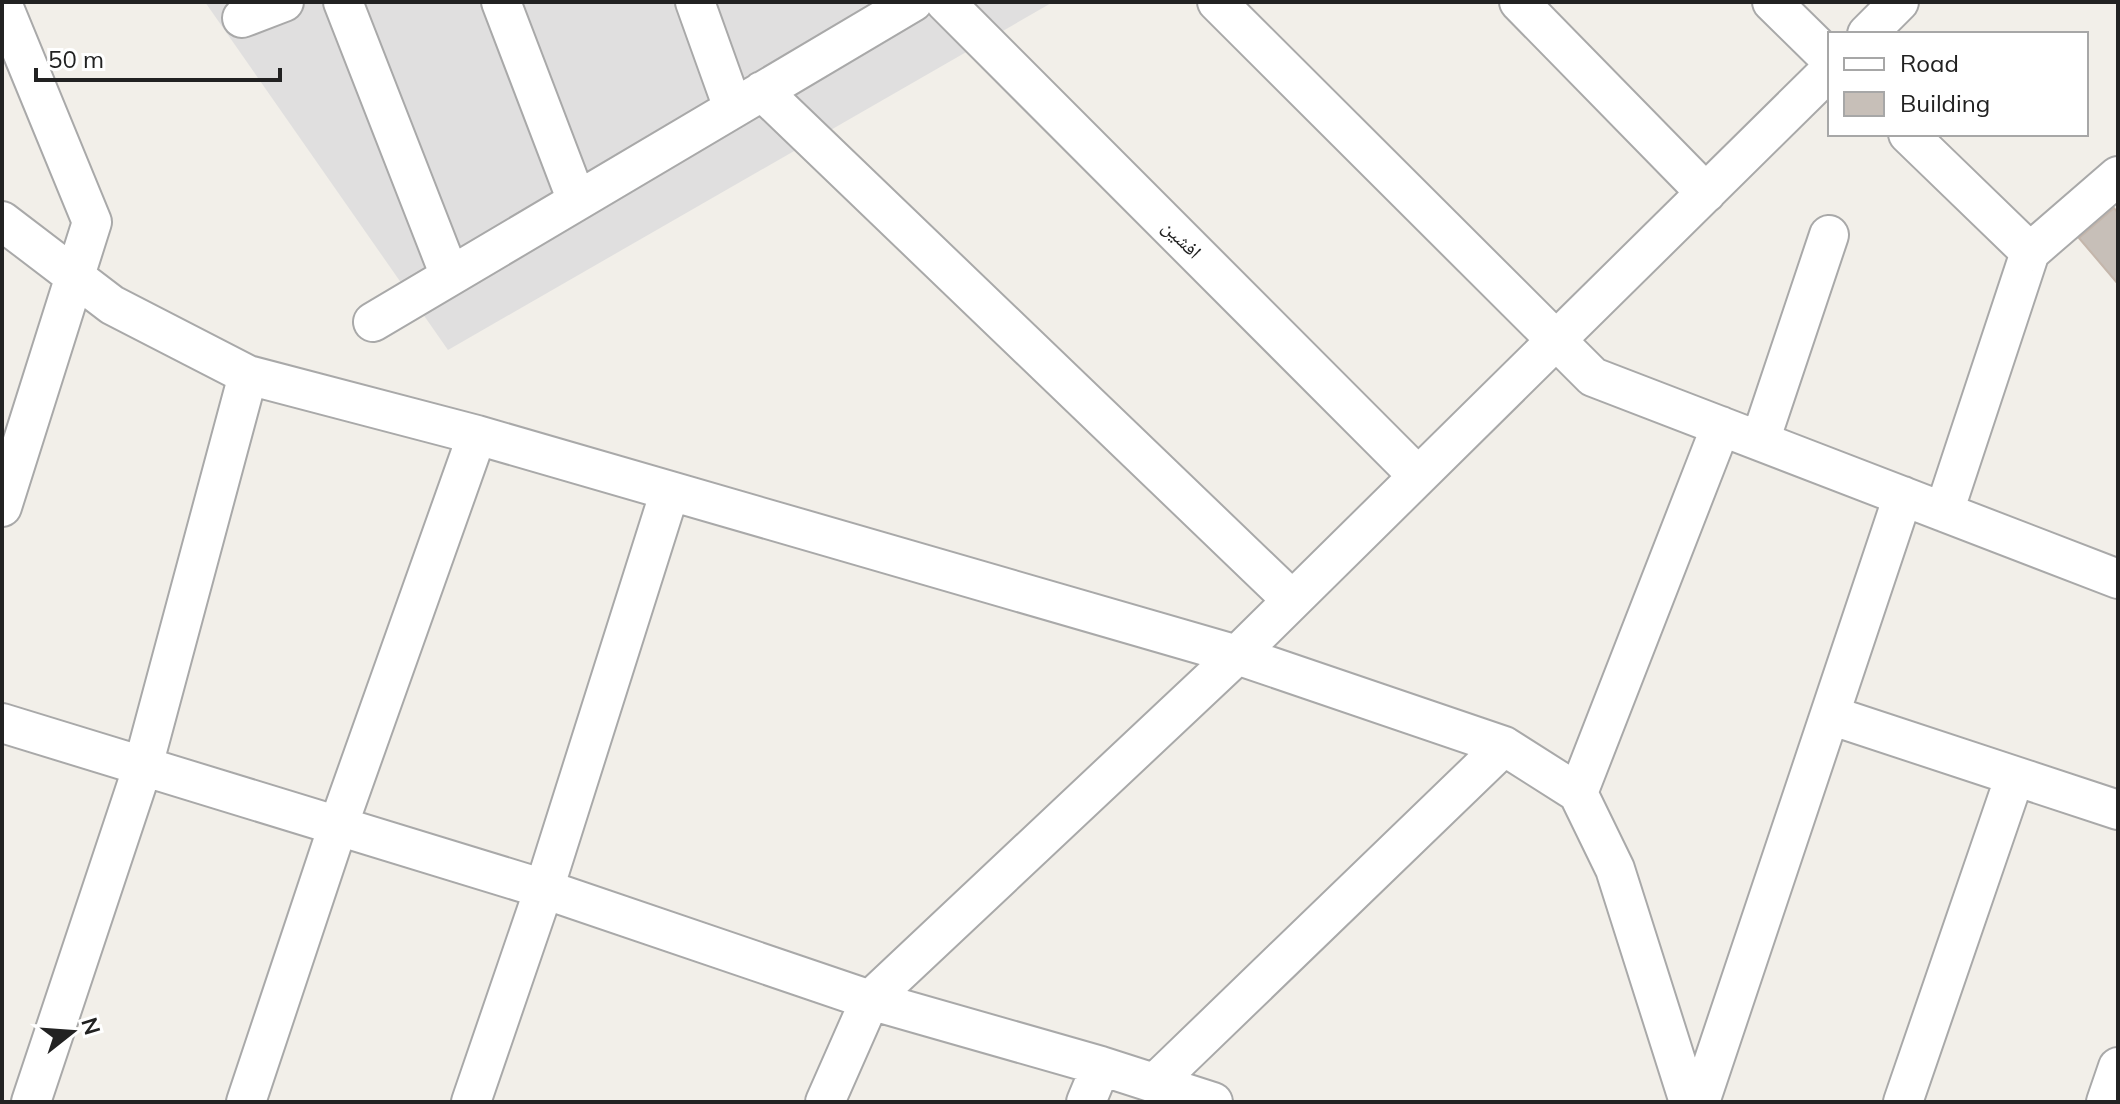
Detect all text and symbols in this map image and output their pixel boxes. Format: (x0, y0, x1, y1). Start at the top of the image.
scale bar (36, 32, 280, 82)
legend (1828, 32, 2088, 136)
text: 50 m (48, 44, 104, 74)
text: Road (1900, 48, 1959, 78)
text: Building (1900, 88, 1990, 118)
street label: افشین (1157, 214, 1207, 264)
north arrow (32, 992, 112, 1072)
text: N (75, 1014, 107, 1038)

